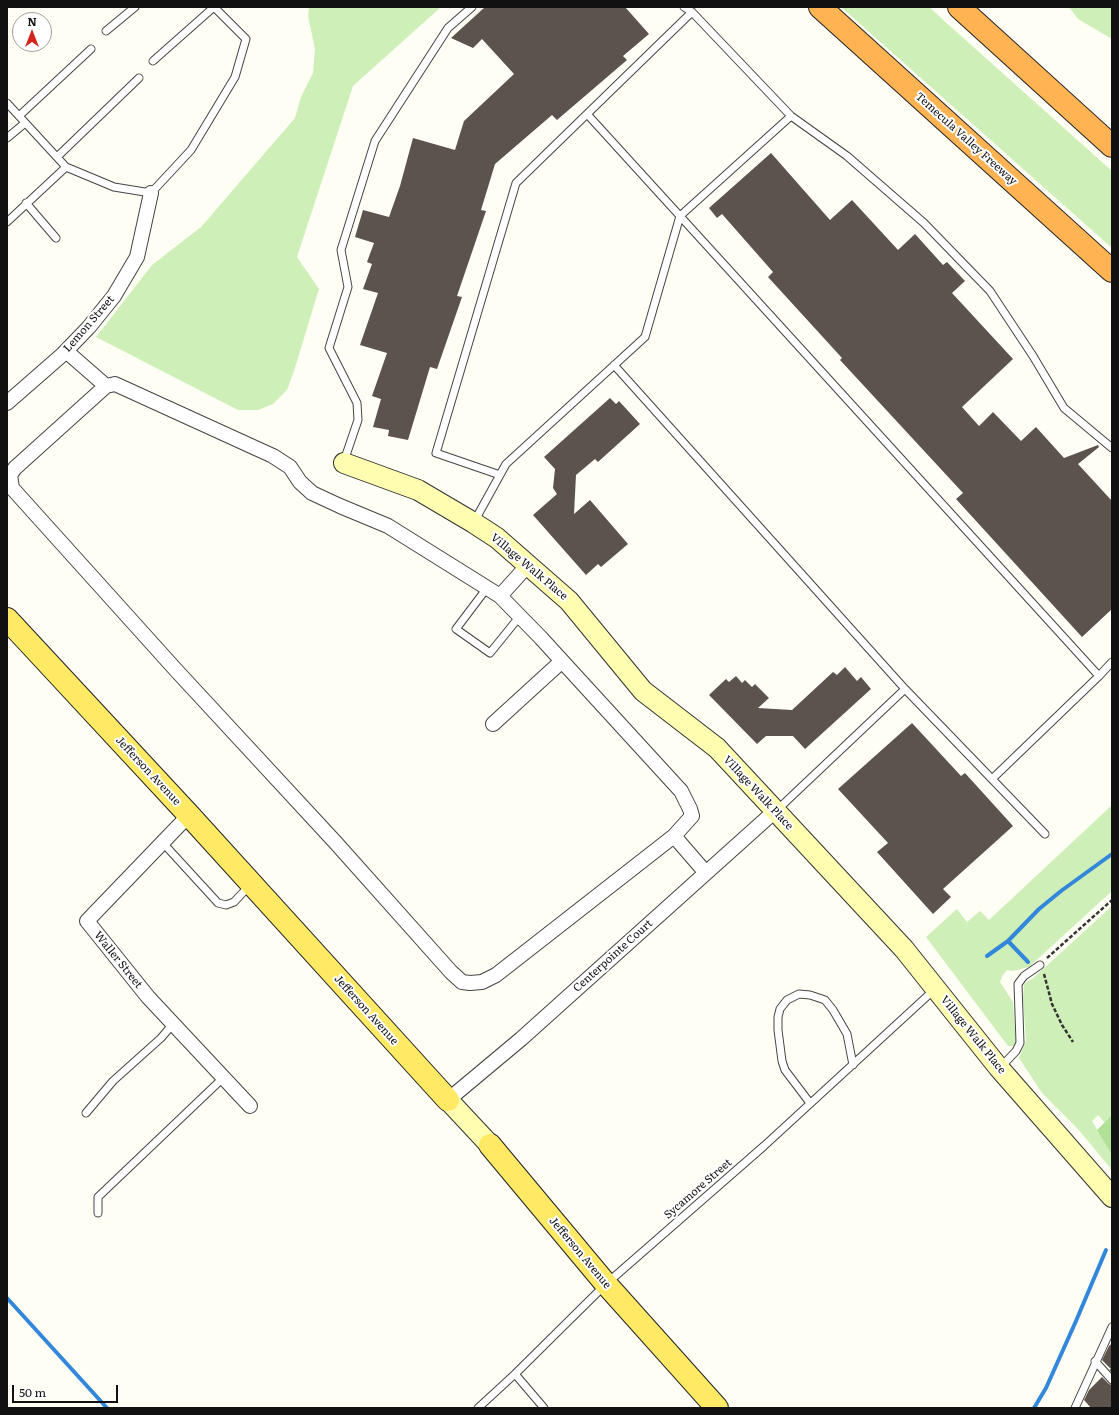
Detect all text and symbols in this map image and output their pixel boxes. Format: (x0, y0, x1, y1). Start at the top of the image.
north arrow (12, 12, 52, 52)
text: N (27, 13, 37, 29)
street label: Temecula Valley Freeway (912, 90, 1020, 188)
street label: Lemon Street (61, 293, 117, 355)
street label: Village Walk Place (488, 531, 570, 603)
street label: Jefferson Avenue (113, 734, 183, 808)
street label: Village Walk Place (720, 753, 796, 833)
street label: Centerpointe Court (571, 917, 655, 995)
street label: Waller Street (91, 929, 145, 991)
street label: Jefferson Avenue (331, 972, 401, 1048)
street label: Village Walk Place (938, 993, 1008, 1077)
street label: Sycamore Street (662, 1156, 734, 1222)
street label: Jefferson Avenue (546, 1215, 614, 1291)
scale bar (14, 1377, 120, 1403)
text: 50 m (19, 1383, 46, 1401)

